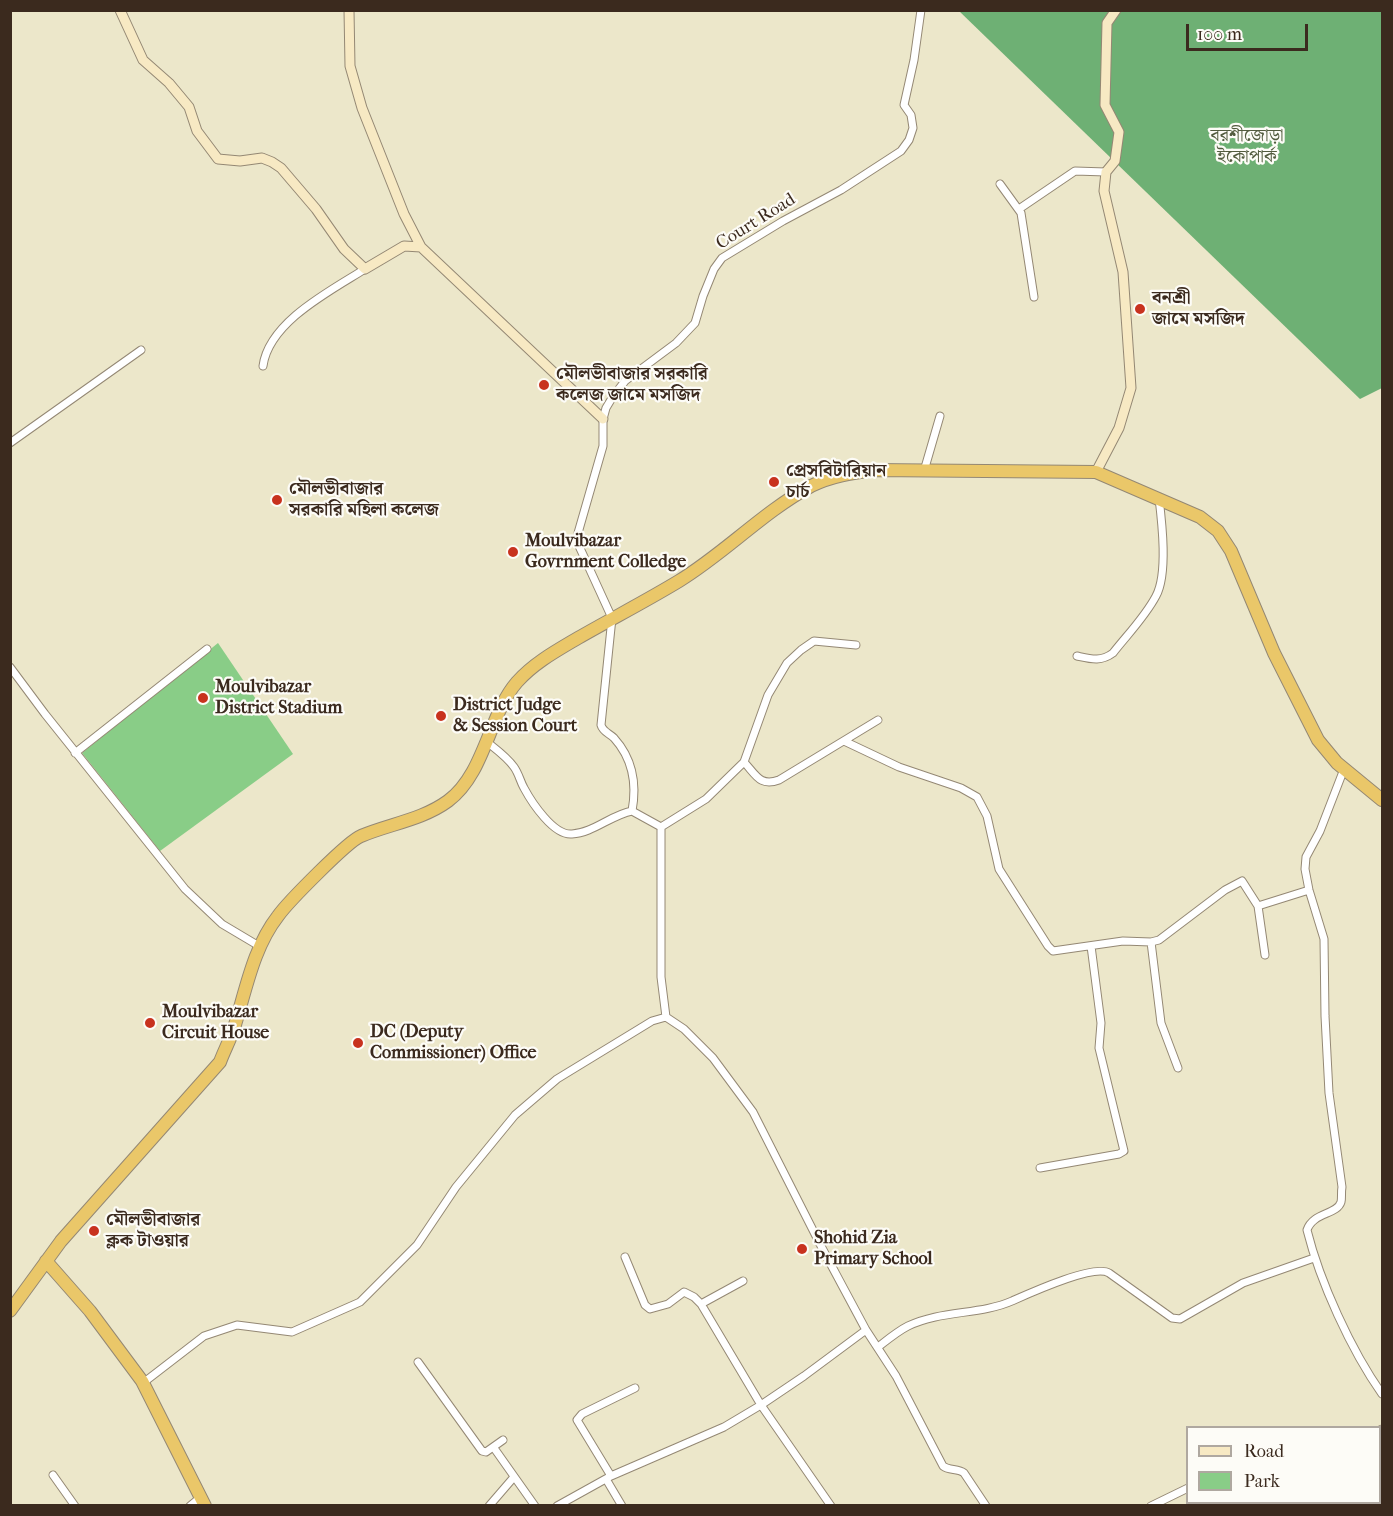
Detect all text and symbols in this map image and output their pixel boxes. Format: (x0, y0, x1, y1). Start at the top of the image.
scale bar (1189, 12, 1310, 50)
text: 100 m (1197, 24, 1242, 45)
park label: বরশীজোড়া ইকোপার্ক (1210, 126, 1284, 168)
street label: Court Road (712, 189, 800, 255)
place label: বনশ্রী জামে মসজিদ (1152, 288, 1245, 330)
marker: বনশ্রী জামে মসজিদ (1133, 302, 1147, 316)
place label: মৌলভীবাজার সরকারি কলেজ জামে মসজিদ (556, 364, 708, 406)
marker: মৌলভীবাজার সরকারি কলেজ জামে মসজিদ (537, 378, 551, 392)
place label: প্রেসবিটারিয়ান চার্চ (786, 461, 886, 504)
marker: প্রেসবিটারিয়ান চার্চ (767, 475, 781, 489)
place label: মৌলভীবাজার সরকারি মহিলা কলেজ (289, 479, 439, 522)
marker: মৌলভীবাজার সরকারি মহিলা কলেজ (270, 493, 284, 507)
place label: Moulvibazar Govrnment Colledge (525, 531, 686, 574)
marker: Moulvibazar Govrnment Colledge (506, 545, 520, 559)
place label: Moulvibazar District Stadium (215, 677, 342, 720)
marker: Moulvibazar District Stadium (196, 691, 210, 705)
place label: District Judge & Session Court (453, 695, 577, 738)
marker: District Judge & Session Court (434, 709, 448, 723)
place label: Moulvibazar Circuit House (162, 1002, 269, 1044)
marker: Moulvibazar Circuit House (143, 1016, 157, 1030)
place label: DC (Deputy Commissioner) Office (370, 1022, 536, 1064)
marker: DC (Deputy Commissioner) Office (351, 1036, 365, 1050)
place label: মৌলভীবাজার ক্লক টাওয়ার (106, 1210, 200, 1252)
marker: মৌলভীবাজার ক্লক টাওয়ার (87, 1224, 101, 1238)
place label: Shohid Zia Primary School (814, 1228, 932, 1270)
marker: Shohid Zia Primary School (795, 1242, 809, 1256)
legend (1186, 1426, 1381, 1504)
text: Road (1244, 1441, 1284, 1462)
text: Park (1244, 1471, 1280, 1492)

